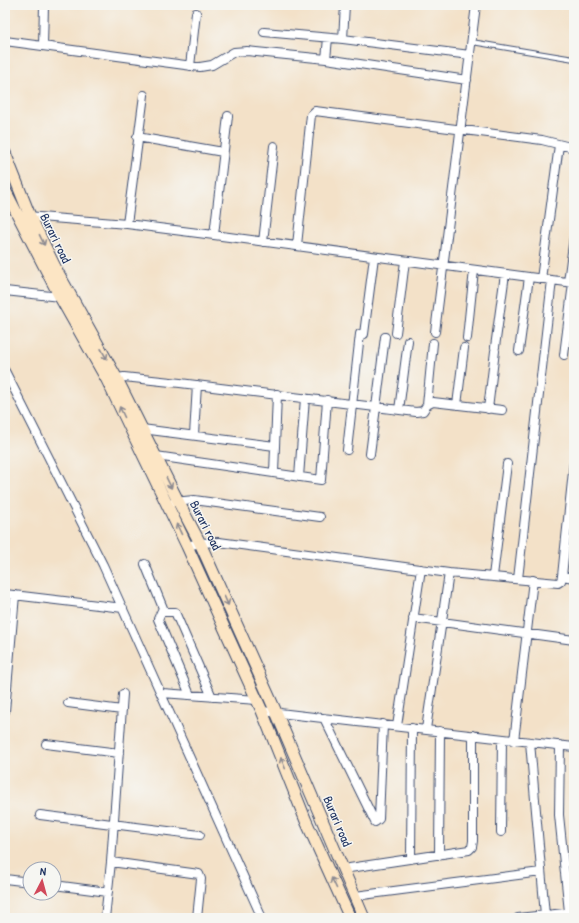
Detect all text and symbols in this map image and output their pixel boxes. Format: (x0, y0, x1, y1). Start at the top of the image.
street label: Burari road (36, 210, 76, 266)
one-way arrow (39, 234, 46, 246)
one-way arrow (100, 348, 108, 360)
one-way arrow (118, 406, 125, 418)
one-way arrow (166, 477, 173, 489)
street label: Burari road (186, 497, 226, 553)
one-way arrow (175, 523, 182, 535)
one-way arrow (223, 593, 230, 605)
one-way arrow (278, 757, 286, 769)
street label: Burari road (319, 793, 357, 849)
north arrow (22, 861, 62, 901)
text: N (39, 864, 47, 878)
one-way arrow (330, 877, 337, 889)

